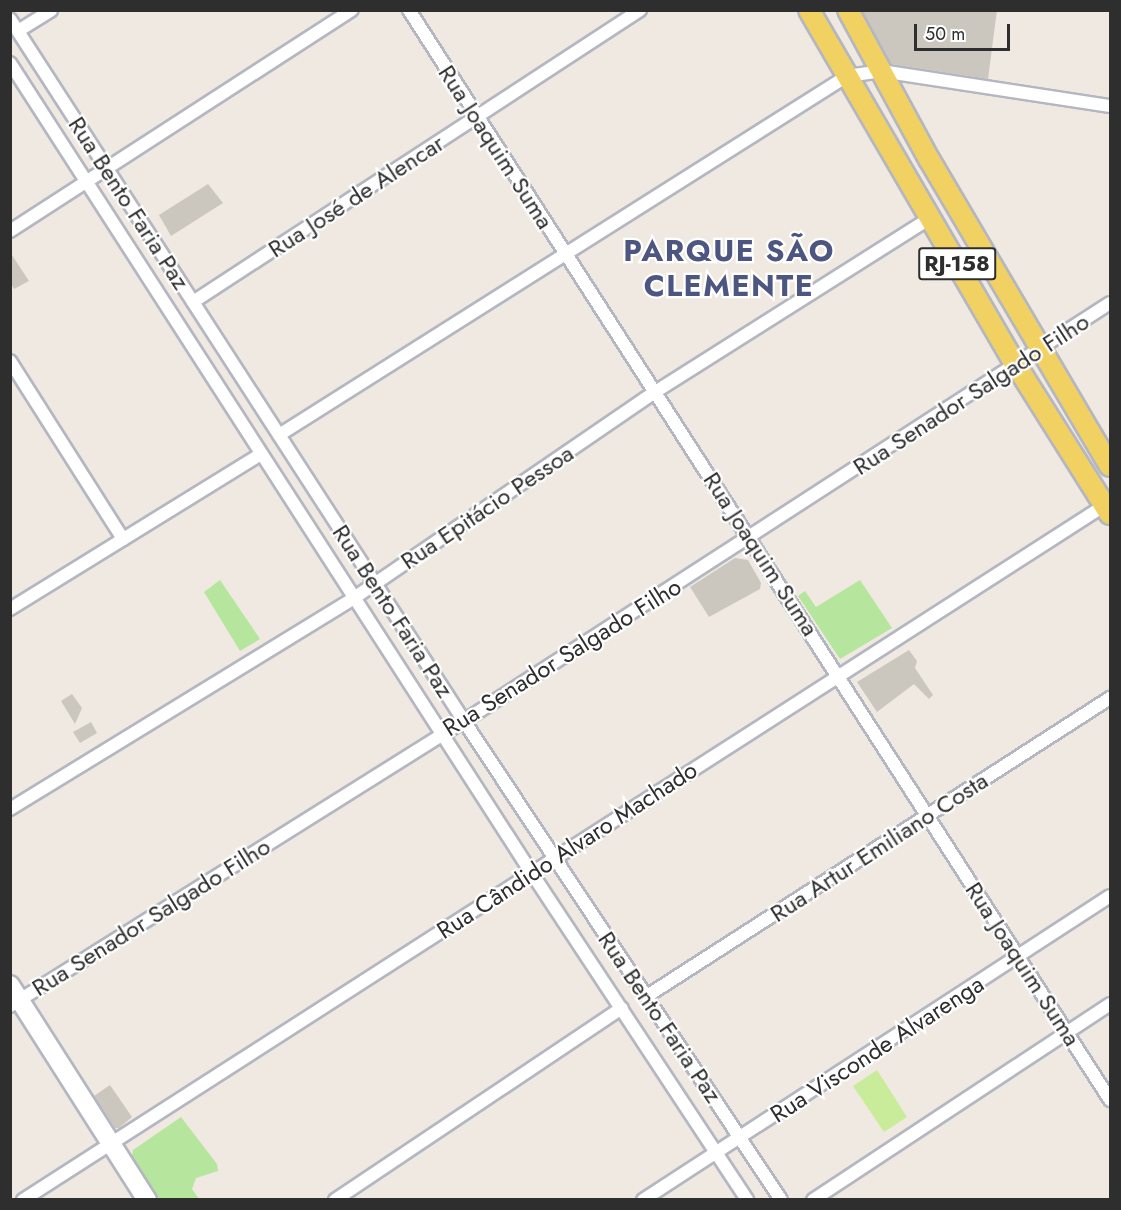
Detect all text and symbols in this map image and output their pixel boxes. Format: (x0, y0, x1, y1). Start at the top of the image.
scale bar (917, 12, 1013, 50)
text: 50 m (925, 21, 965, 47)
street label: Rua Joaquim Suma (432, 60, 560, 234)
street label: Rua Bento Faria Paz (62, 111, 196, 295)
street label: Rua José de Alencar (263, 128, 449, 264)
district label: PARQUE SÃO CLEMENTE (623, 233, 835, 304)
road number: RJ-158 (918, 245, 996, 283)
street label: Rua Senador Salgado Filho (848, 307, 1094, 481)
street label: Rua Epitácio Pessoa (395, 439, 579, 575)
street label: Rua Joaquim Suma (697, 467, 825, 641)
street label: Rua Bento Faria Paz (326, 519, 460, 703)
street label: Rua Senador Salgado Filho (438, 572, 686, 742)
street label: Rua Cândido Alvaro Machado (432, 755, 702, 945)
street label: Rua Artur Emiliano Costa (765, 766, 993, 928)
street label: Rua Senador Salgado Filho (27, 832, 275, 1002)
street label: Rua Joaquim Suma (959, 877, 1087, 1051)
street label: Rua Bento Faria Paz (592, 926, 728, 1108)
street label: Rua Visconde Alvarenga (765, 969, 989, 1129)

